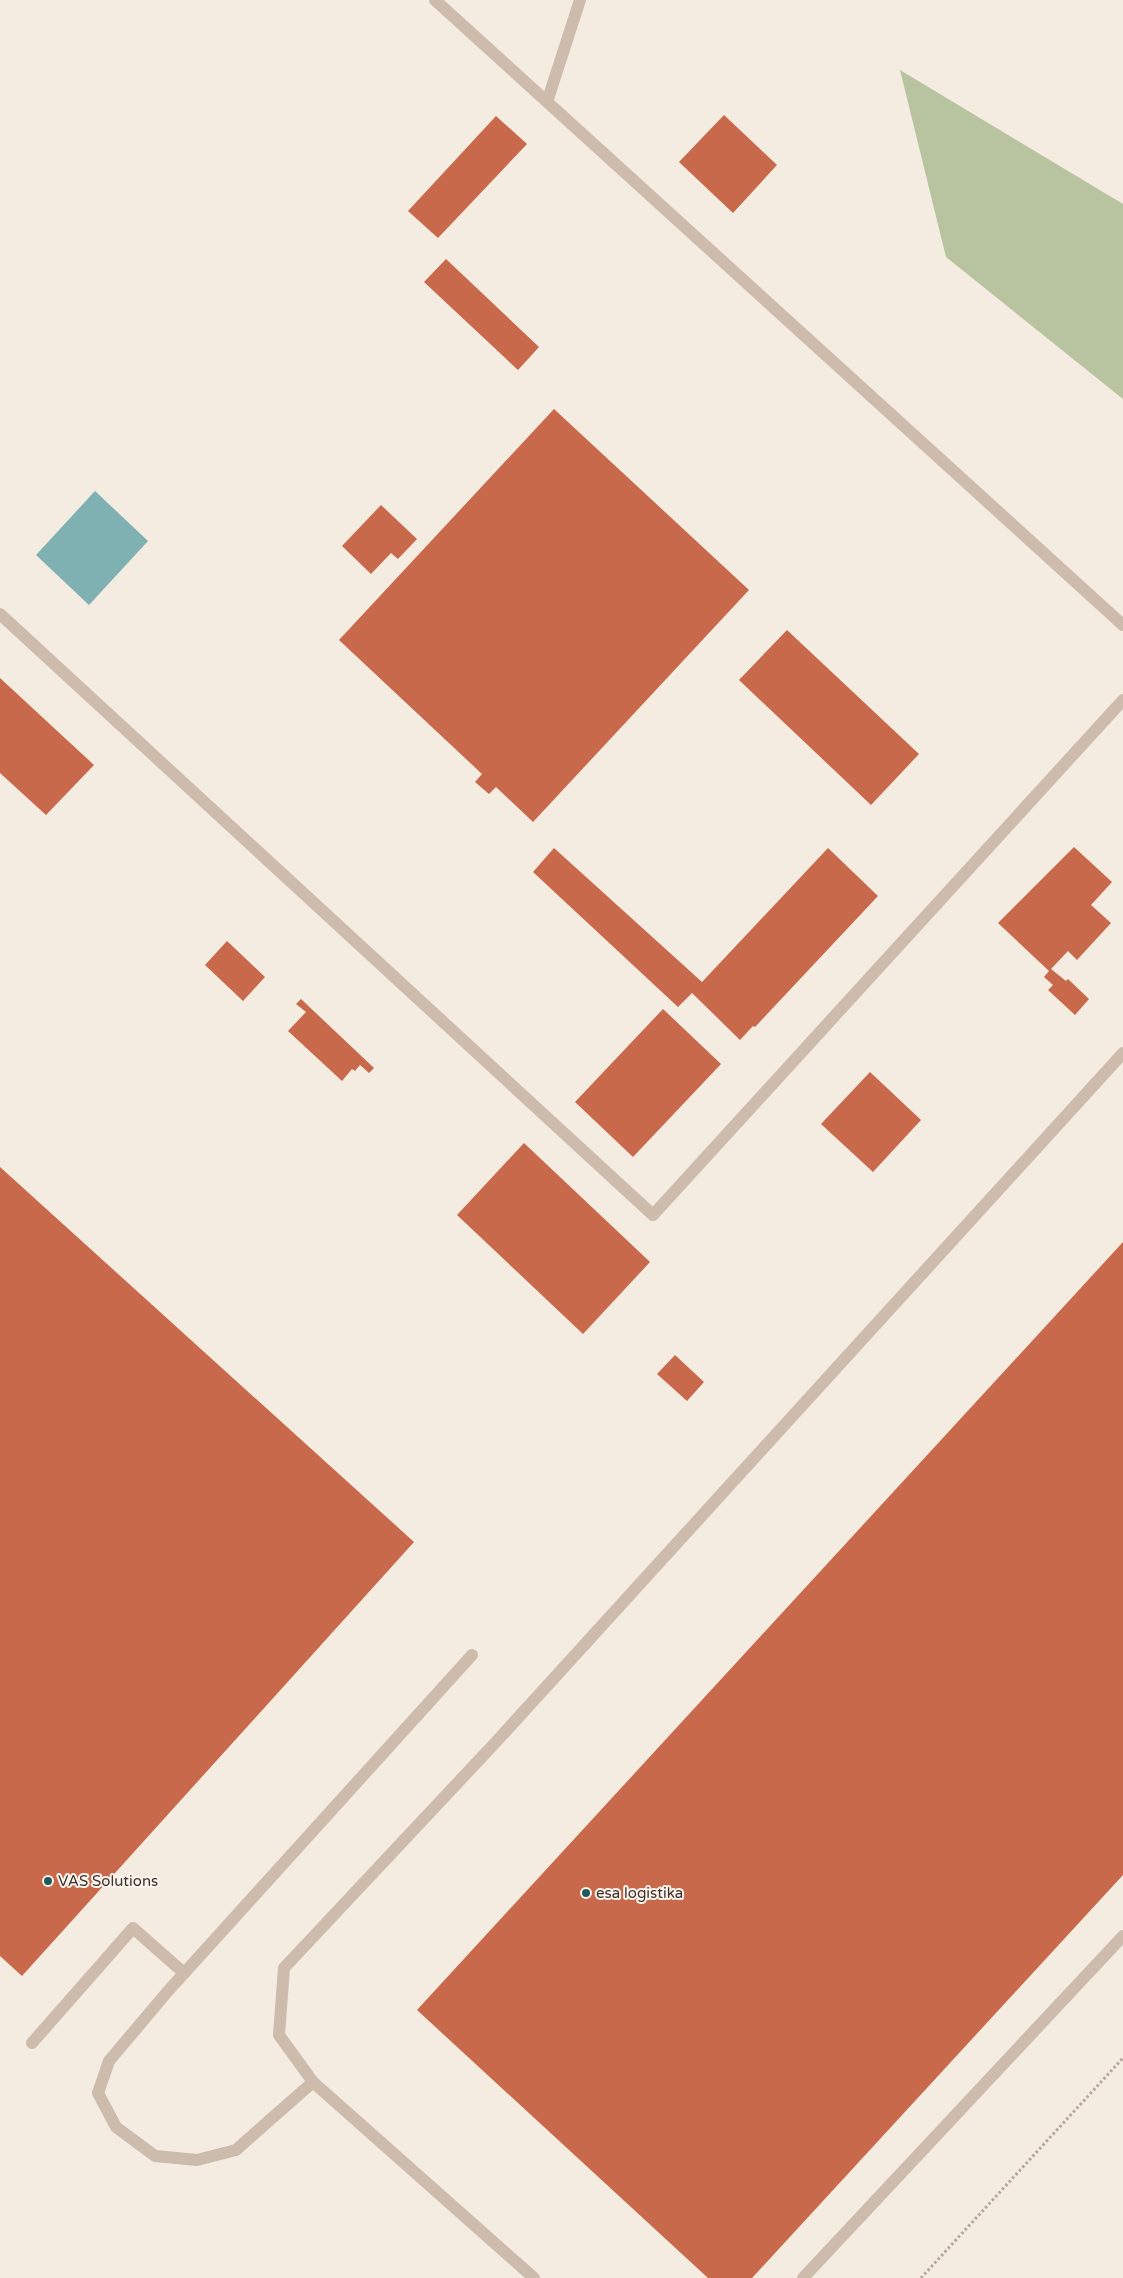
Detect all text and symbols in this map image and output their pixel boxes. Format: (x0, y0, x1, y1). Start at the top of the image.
place label: VAS Solutions (58, 1872, 158, 1890)
marker: VAS Solutions (42, 1875, 54, 1887)
place label: esa logistika (596, 1884, 683, 1902)
marker: esa logistika (580, 1887, 592, 1899)

